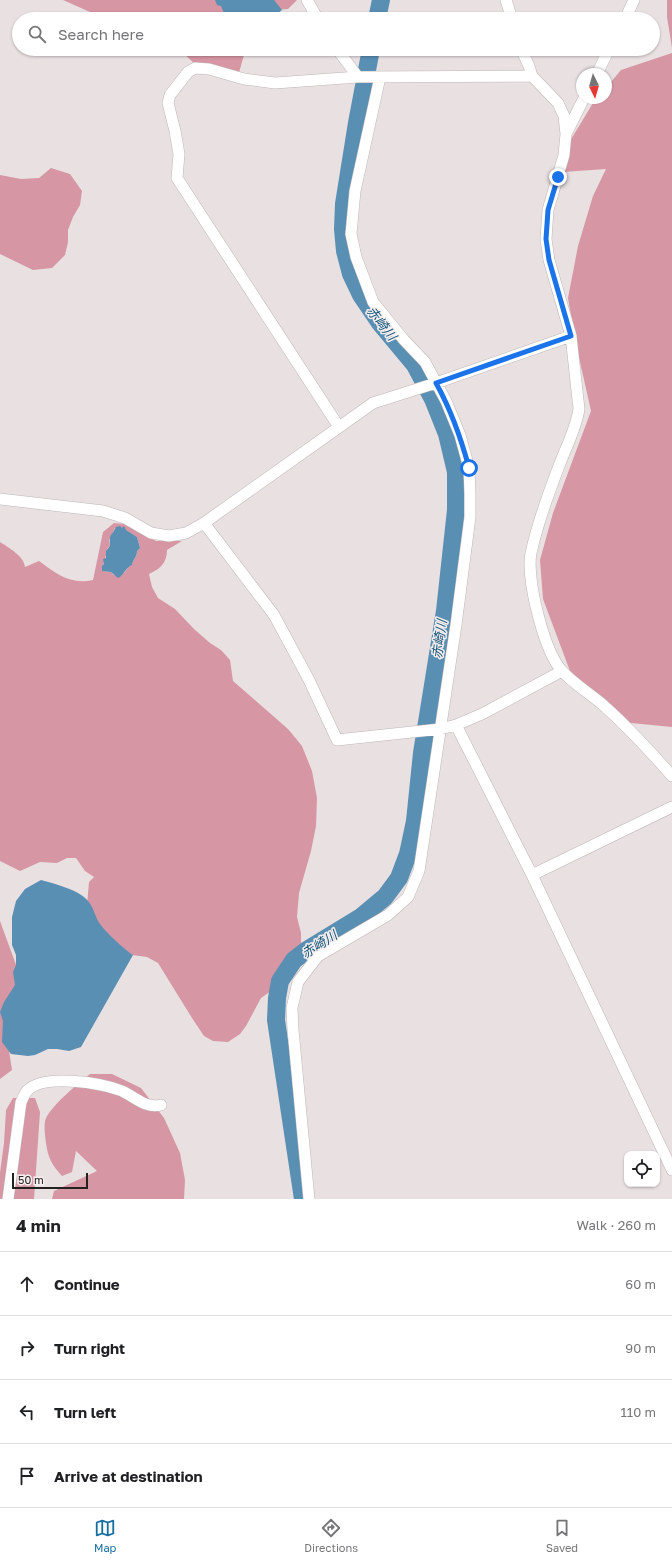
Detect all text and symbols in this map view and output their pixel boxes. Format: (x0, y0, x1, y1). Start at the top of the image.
search box (12, 12, 660, 56)
icon: search (26, 23, 48, 45)
text: Search here (58, 25, 144, 43)
north arrow (576, 68, 612, 104)
route end (549, 168, 567, 186)
water label: 赤崎川 (364, 303, 402, 345)
route start (460, 459, 478, 477)
water label: 赤崎川 (428, 617, 450, 659)
water label: 赤崎川 (298, 926, 341, 961)
map controls (624, 1151, 660, 1187)
button: locate (624, 1151, 660, 1187)
scale bar (12, 1171, 88, 1190)
text: 50 m (18, 1173, 44, 1186)
text: 4 min (16, 1215, 61, 1236)
text: Walk · 260 m (577, 1217, 656, 1233)
icon: ahead (16, 1273, 38, 1295)
text: Continue (54, 1275, 120, 1293)
text: 60 m (625, 1276, 656, 1292)
icon: right (16, 1337, 38, 1359)
text: Turn right (54, 1339, 125, 1357)
text: 90 m (625, 1340, 656, 1356)
icon: left (16, 1401, 38, 1423)
text: Turn left (54, 1403, 116, 1421)
text: 110 m (621, 1404, 656, 1420)
icon: arrive (16, 1465, 38, 1487)
text: Arrive at destination (54, 1467, 203, 1485)
tab: Map (94, 1517, 116, 1554)
tab: Directions (304, 1517, 358, 1554)
tab: Saved (546, 1517, 578, 1554)

